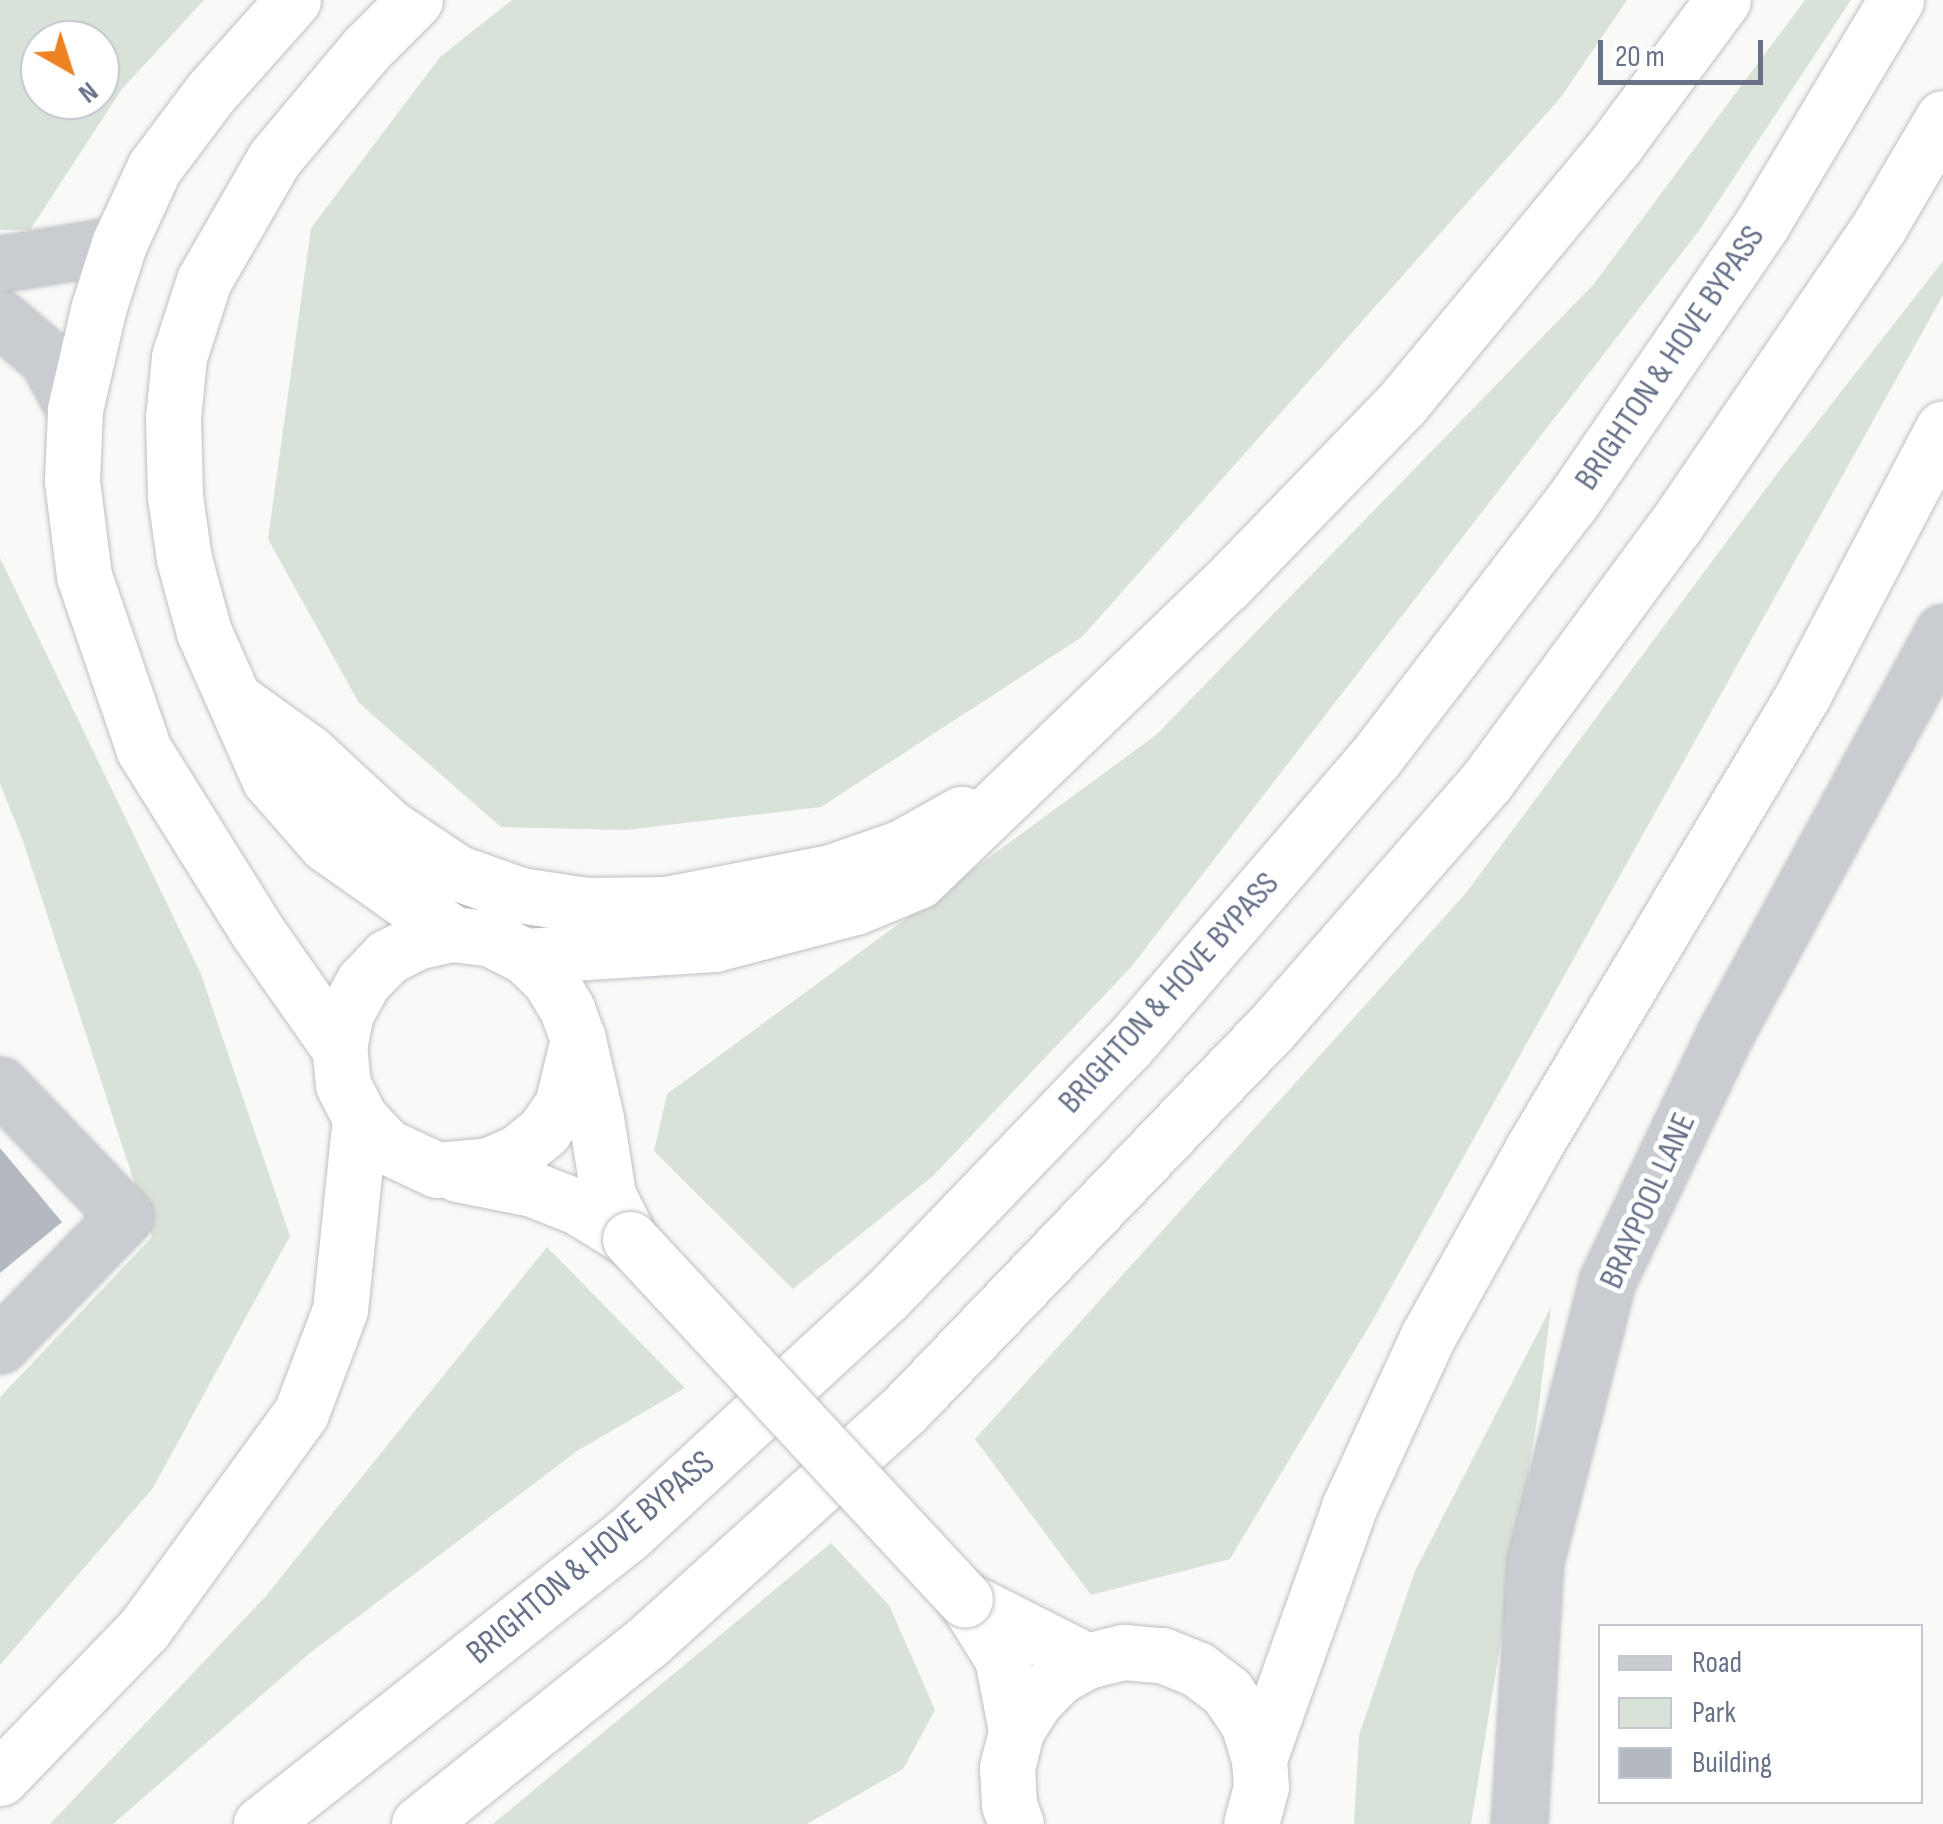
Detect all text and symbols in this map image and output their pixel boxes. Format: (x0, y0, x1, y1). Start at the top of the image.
north arrow (20, 20, 120, 120)
scale bar (1603, 20, 1768, 82)
text: 20 m (1615, 39, 1665, 75)
text: N (72, 75, 104, 110)
street label: BRIGHTON & HOVE BYPASS (1566, 218, 1774, 498)
street label: BRIGHTON & HOVE BYPASS (1050, 864, 1288, 1122)
street label: BRAYPOOL LANE (1591, 1107, 1705, 1295)
street label: BRIGHTON & HOVE BYPASS (459, 1442, 723, 1674)
legend (1598, 1624, 1923, 1804)
text: Road (1692, 1645, 1742, 1681)
text: Park (1692, 1695, 1736, 1731)
text: Building (1692, 1745, 1772, 1781)

